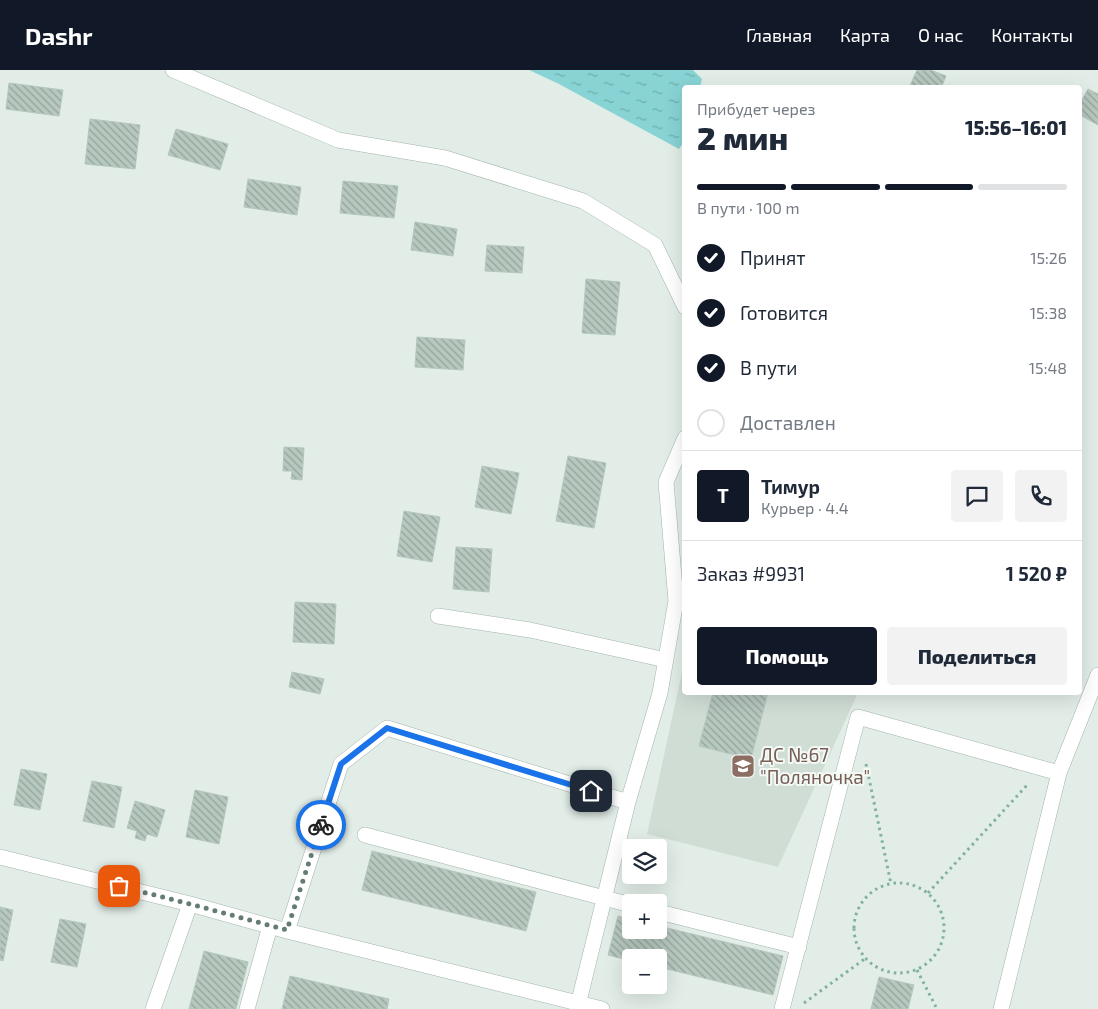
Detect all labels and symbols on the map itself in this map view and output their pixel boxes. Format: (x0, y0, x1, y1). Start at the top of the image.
place label: ДС №67 "Поляночка" (760, 743, 870, 788)
school or university icon: ДС №67 "Поляночка" (730, 753, 756, 779)
pin (570, 770, 612, 812)
courier (296, 800, 346, 850)
pin (98, 865, 140, 907)

